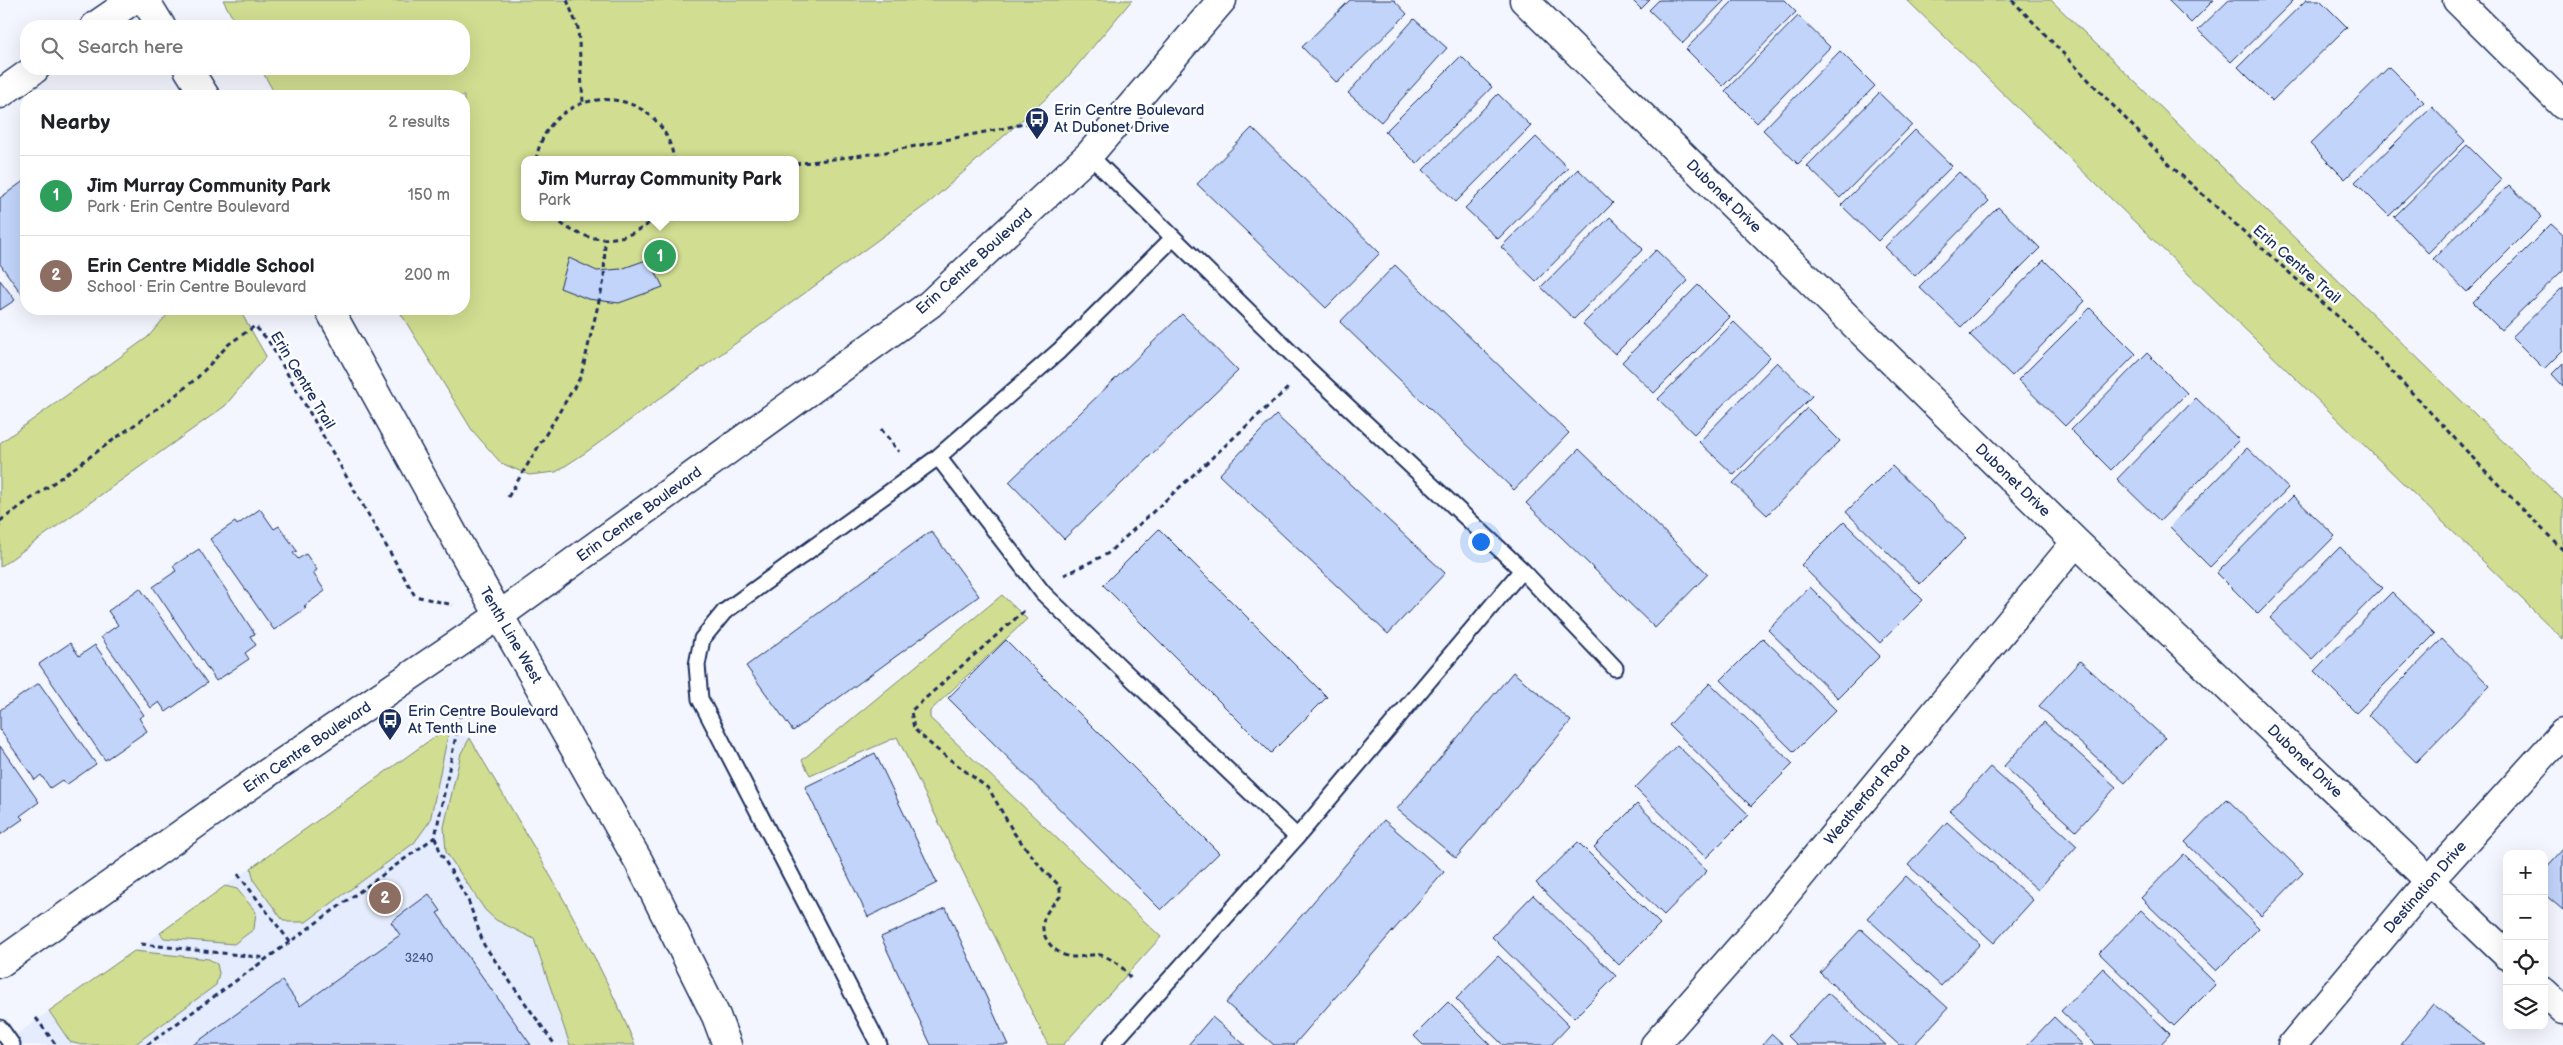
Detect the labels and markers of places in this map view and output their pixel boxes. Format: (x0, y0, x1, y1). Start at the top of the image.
place label: Erin Centre Boulevard At Dubonet Drive (1054, 101, 1204, 137)
bus stop icon: Erin Centre Boulevard At Dubonet Drive (1024, 106, 1050, 140)
pin: 1 (644, 237, 676, 275)
place label: Erin Centre Boulevard At Tenth Line (408, 702, 558, 738)
bus stop icon: Erin Centre Boulevard At Tenth Line (377, 707, 403, 741)
pin: 2 (369, 879, 401, 917)

